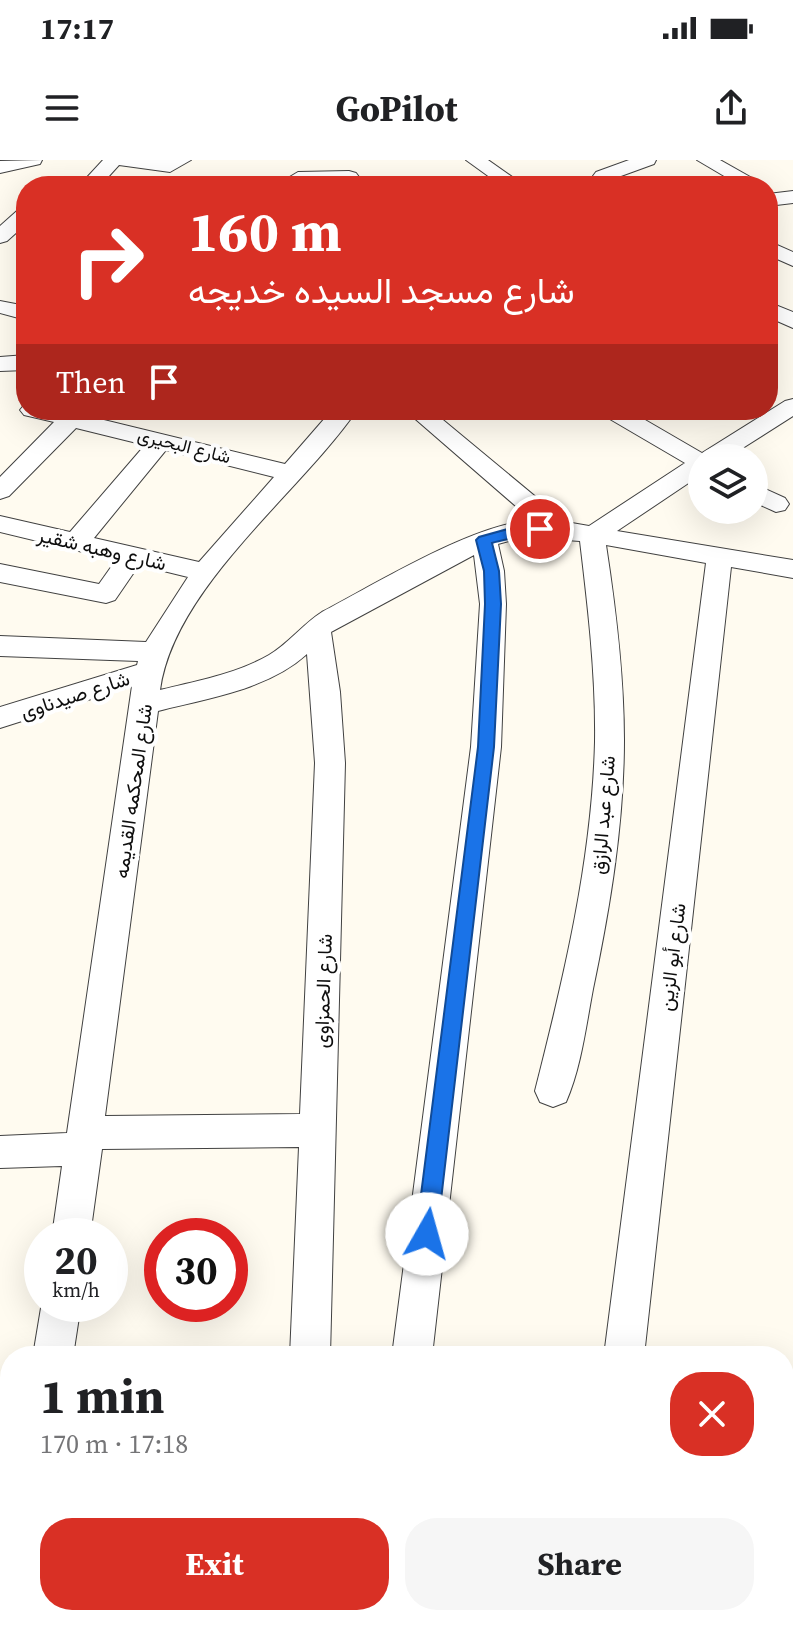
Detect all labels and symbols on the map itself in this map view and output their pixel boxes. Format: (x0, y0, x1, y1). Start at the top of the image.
street label: شارع البحيرى (135, 422, 233, 469)
pin (506, 495, 574, 563)
street label: شارع وهبه شقير (34, 520, 169, 577)
street label: شارع صيدناوى (17, 664, 133, 726)
street label: شارع المحكمه القديمه (107, 702, 159, 880)
street label: شارع عبد الرازق (584, 754, 622, 876)
street label: شارع أبو الزين (651, 901, 693, 1013)
street label: شارع الحمزاوى (307, 933, 339, 1049)
position arrow (385, 1192, 469, 1276)
speed limit sign: 30 (144, 1218, 248, 1322)

